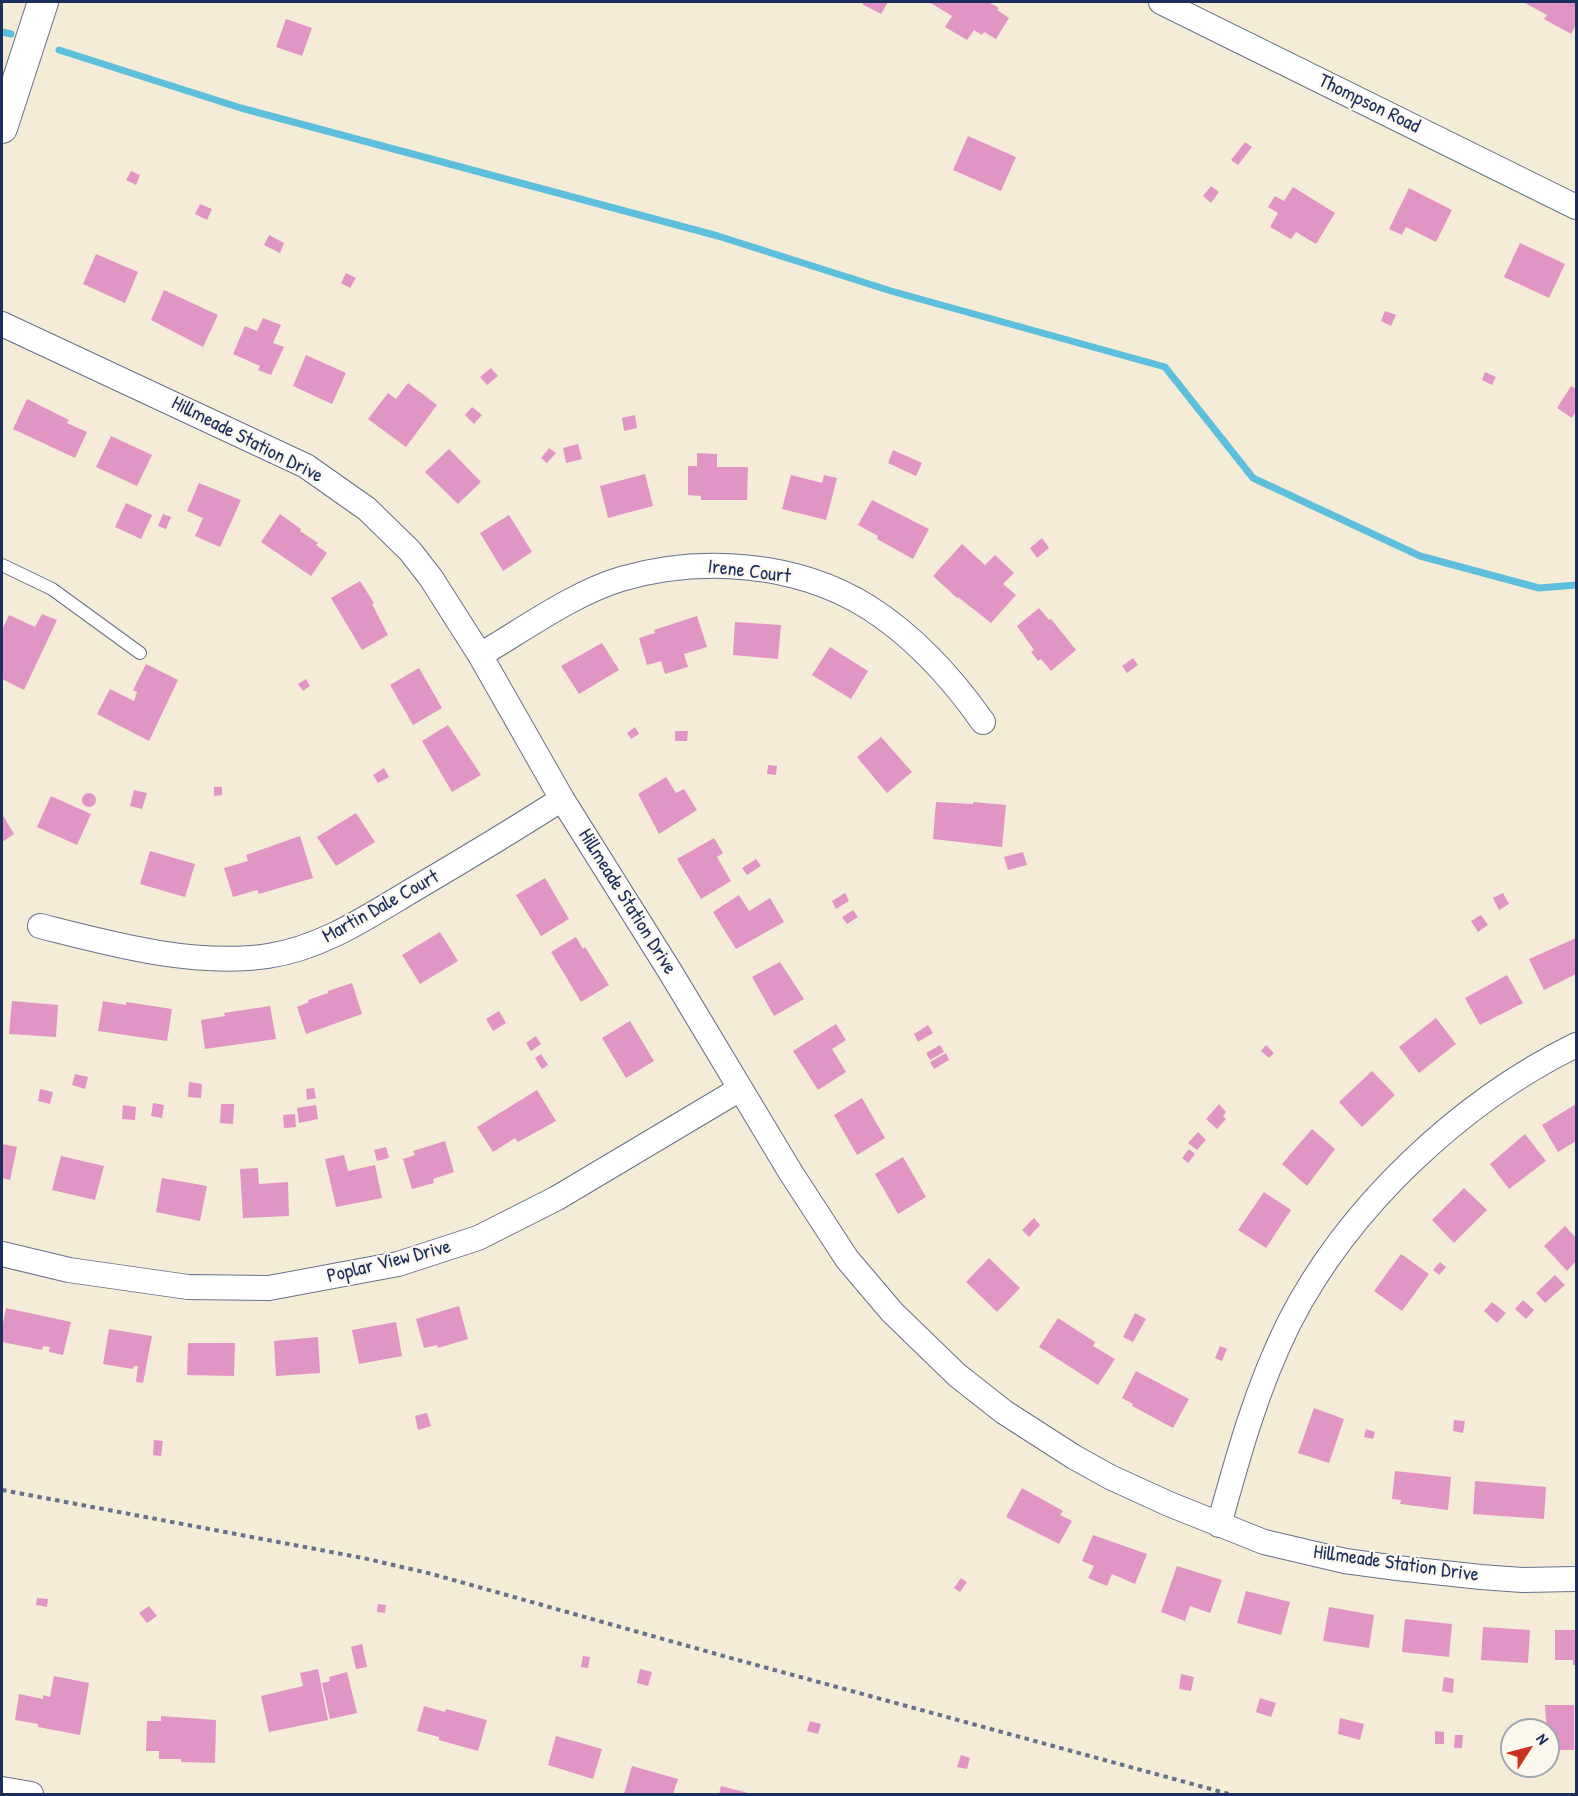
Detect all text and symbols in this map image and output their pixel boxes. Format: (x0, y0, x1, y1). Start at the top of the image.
street label: Thompson Road (1314, 69, 1424, 139)
street label: Hillmeade Station Drive (167, 391, 327, 489)
street label: Irene Court (706, 555, 792, 589)
street label: Hillmeade Station Drive (573, 825, 681, 979)
street label: Martin Dale Court (319, 865, 443, 949)
street label: Poplar View Drive (325, 1235, 453, 1289)
street label: Hillmeade Station Drive (1312, 1541, 1480, 1587)
north arrow (1500, 1718, 1560, 1778)
text: N (1532, 1729, 1554, 1748)

